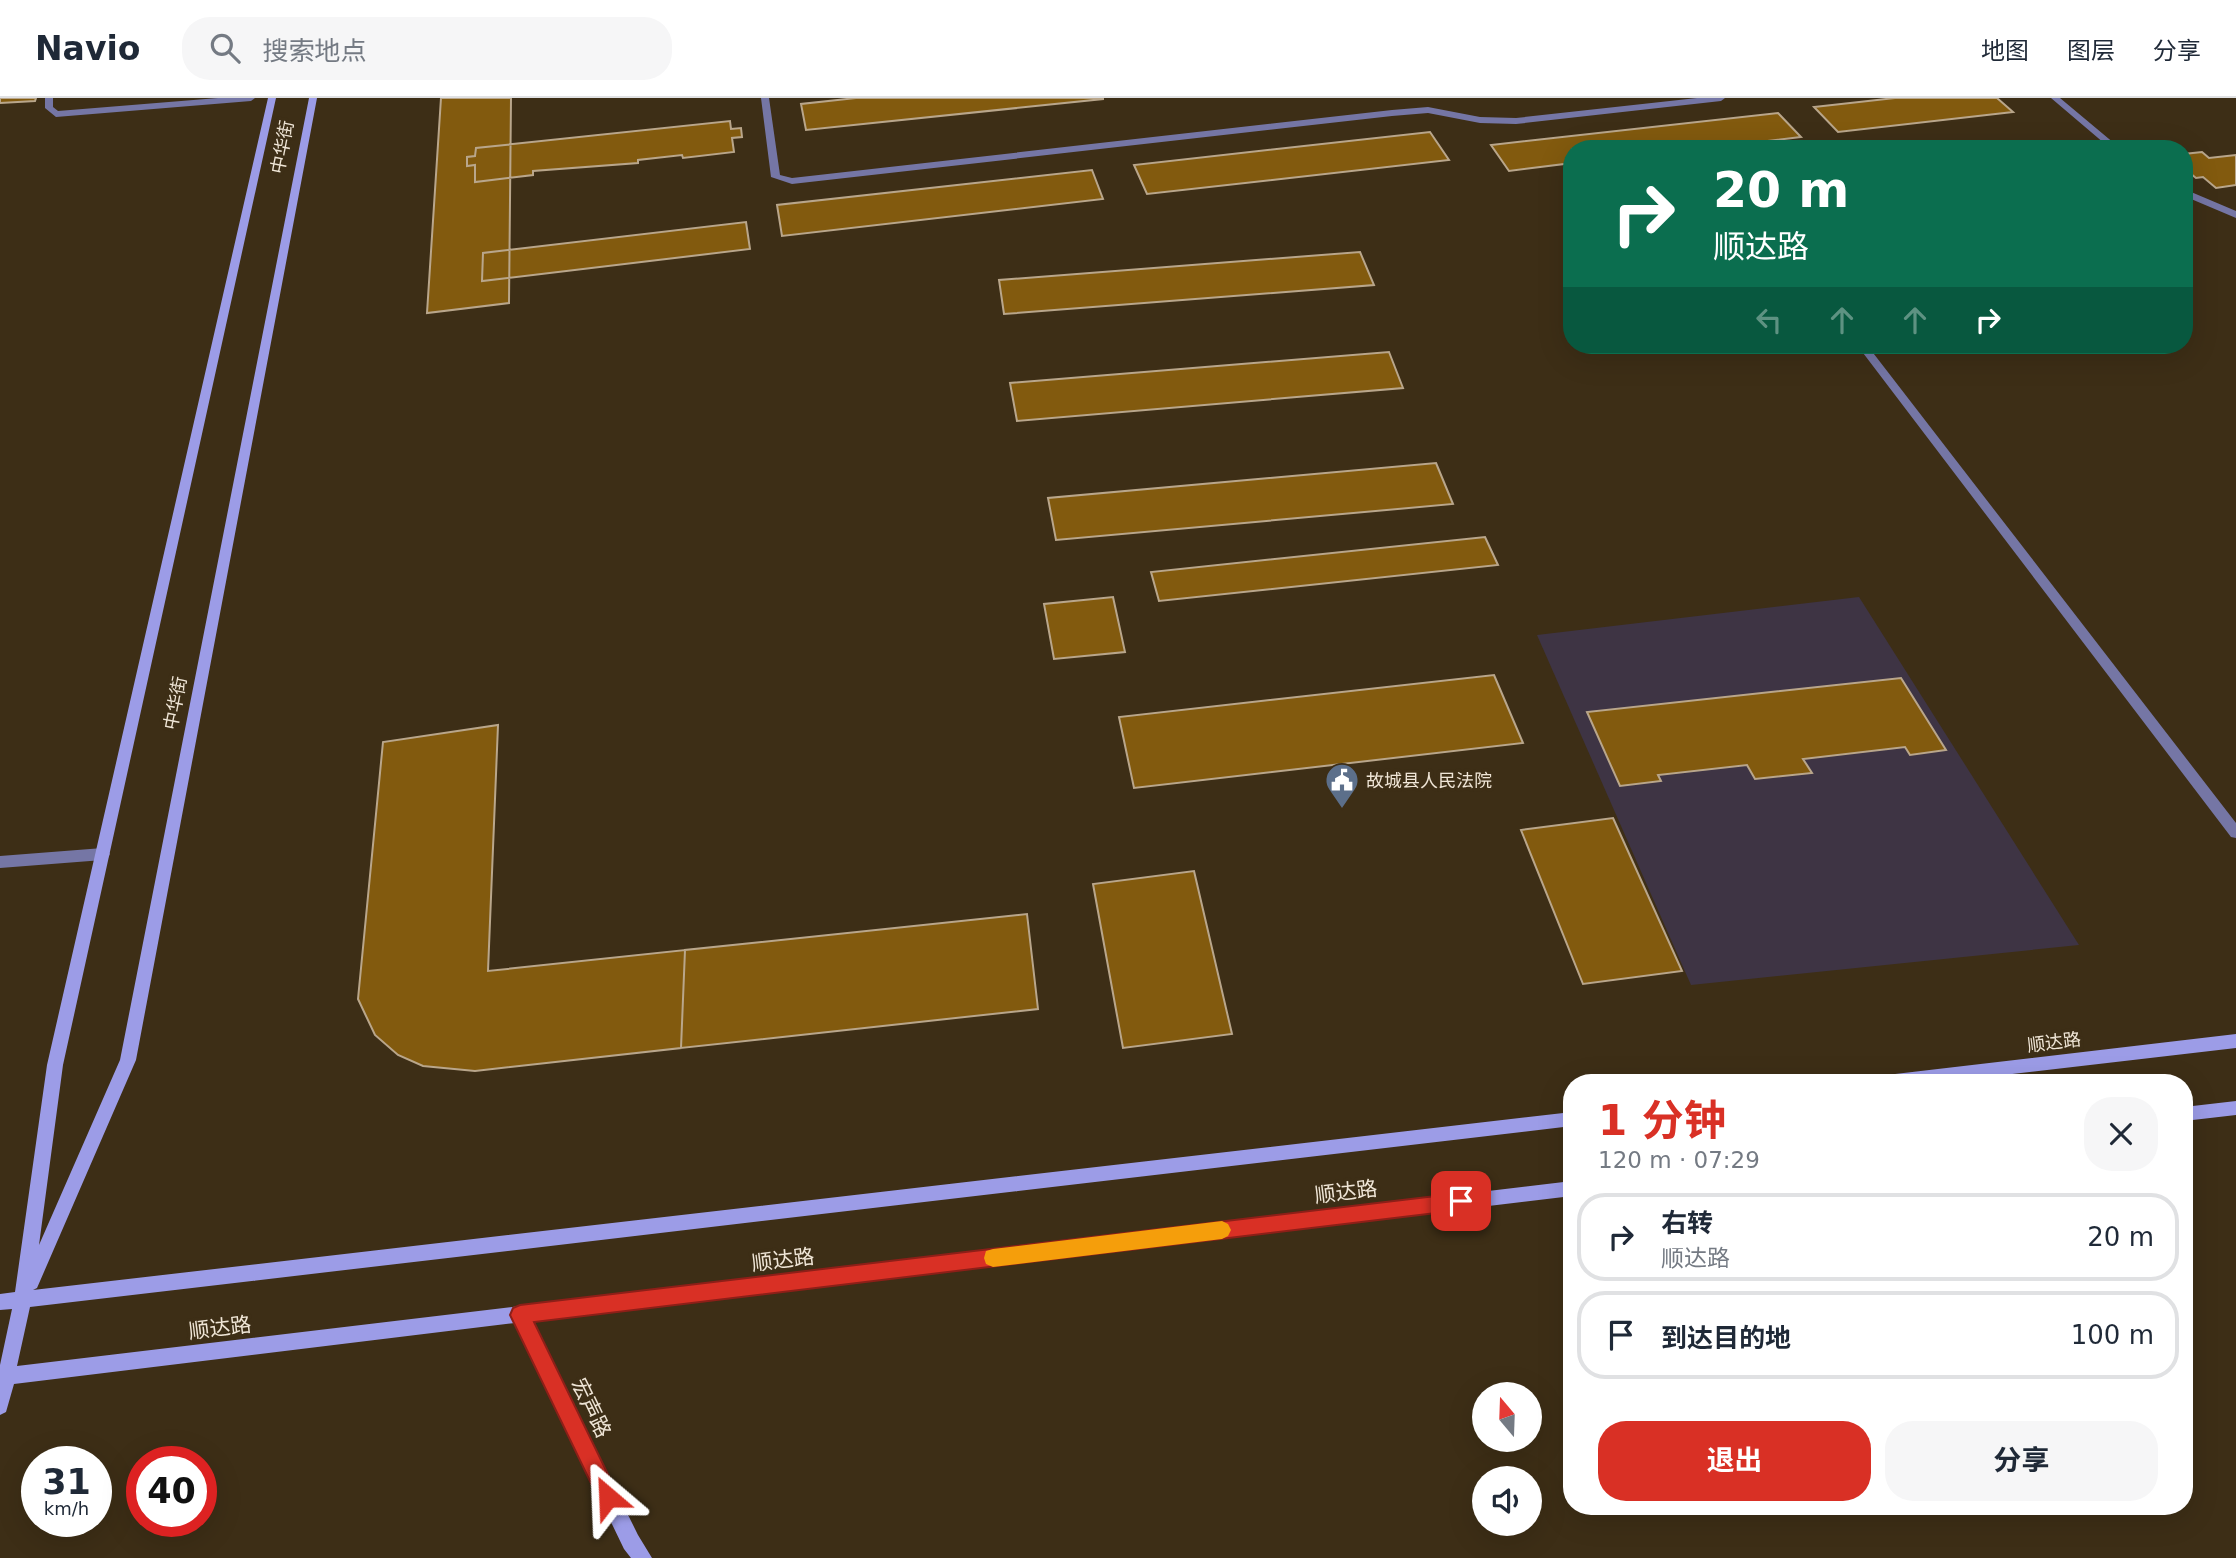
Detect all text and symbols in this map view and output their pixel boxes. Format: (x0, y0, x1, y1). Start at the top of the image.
search box (182, 17, 672, 80)
text: Navio (35, 29, 140, 68)
icon: search (206, 29, 244, 67)
text: 搜索地点 (262, 36, 366, 66)
text: 地图 (1981, 37, 2029, 65)
text: 图层 (2067, 37, 2115, 65)
text: 分享 (2153, 37, 2201, 65)
street label: 中华街 (267, 118, 297, 176)
text: 20 m (1713, 162, 1849, 219)
icon: right (1598, 168, 1689, 259)
text: 顺达路 (1713, 228, 1809, 266)
icon: left (1750, 301, 1788, 339)
icon: ahead (1823, 301, 1861, 339)
icon: ahead (1896, 301, 1934, 339)
icon: right (1969, 301, 2007, 339)
street label: 中华街 (160, 674, 190, 732)
public building icon: 故城县人民法院 (1323, 761, 1361, 810)
place label: 故城县人民法院 (1366, 770, 1492, 791)
street label: 顺达路 (2026, 1028, 2082, 1056)
text: 1 分钟 (1598, 1096, 1726, 1145)
button: close (2084, 1097, 2158, 1171)
text: 120 m · 07:29 (1598, 1147, 1760, 1173)
pin (1431, 1171, 1491, 1231)
street label: 顺达路 (1313, 1176, 1379, 1208)
icon: arrive (1442, 1182, 1480, 1220)
text: 右转 (1661, 1208, 1713, 1238)
icon: right (1602, 1218, 1640, 1256)
text: 20 m (2087, 1222, 2154, 1252)
street label: 顺达路 (750, 1244, 816, 1276)
text: 顺达路 (1661, 1245, 1730, 1271)
street label: 顺达路 (187, 1312, 253, 1344)
icon: arrive (1602, 1316, 1640, 1354)
text: 100 m (2071, 1320, 2154, 1350)
text: 到达目的地 (1661, 1323, 1791, 1353)
street label: 宏声路 (566, 1374, 616, 1442)
north arrow (1472, 1382, 1542, 1452)
map controls (1472, 1382, 1542, 1536)
button: 退出 (1598, 1421, 1871, 1501)
button: 分享 (1885, 1421, 2158, 1501)
speed limit sign: 40 (126, 1446, 217, 1537)
position arrow (571, 1460, 645, 1534)
text: 31 (42, 1462, 91, 1502)
button: sound (1472, 1466, 1542, 1536)
text: km/h (44, 1498, 89, 1519)

